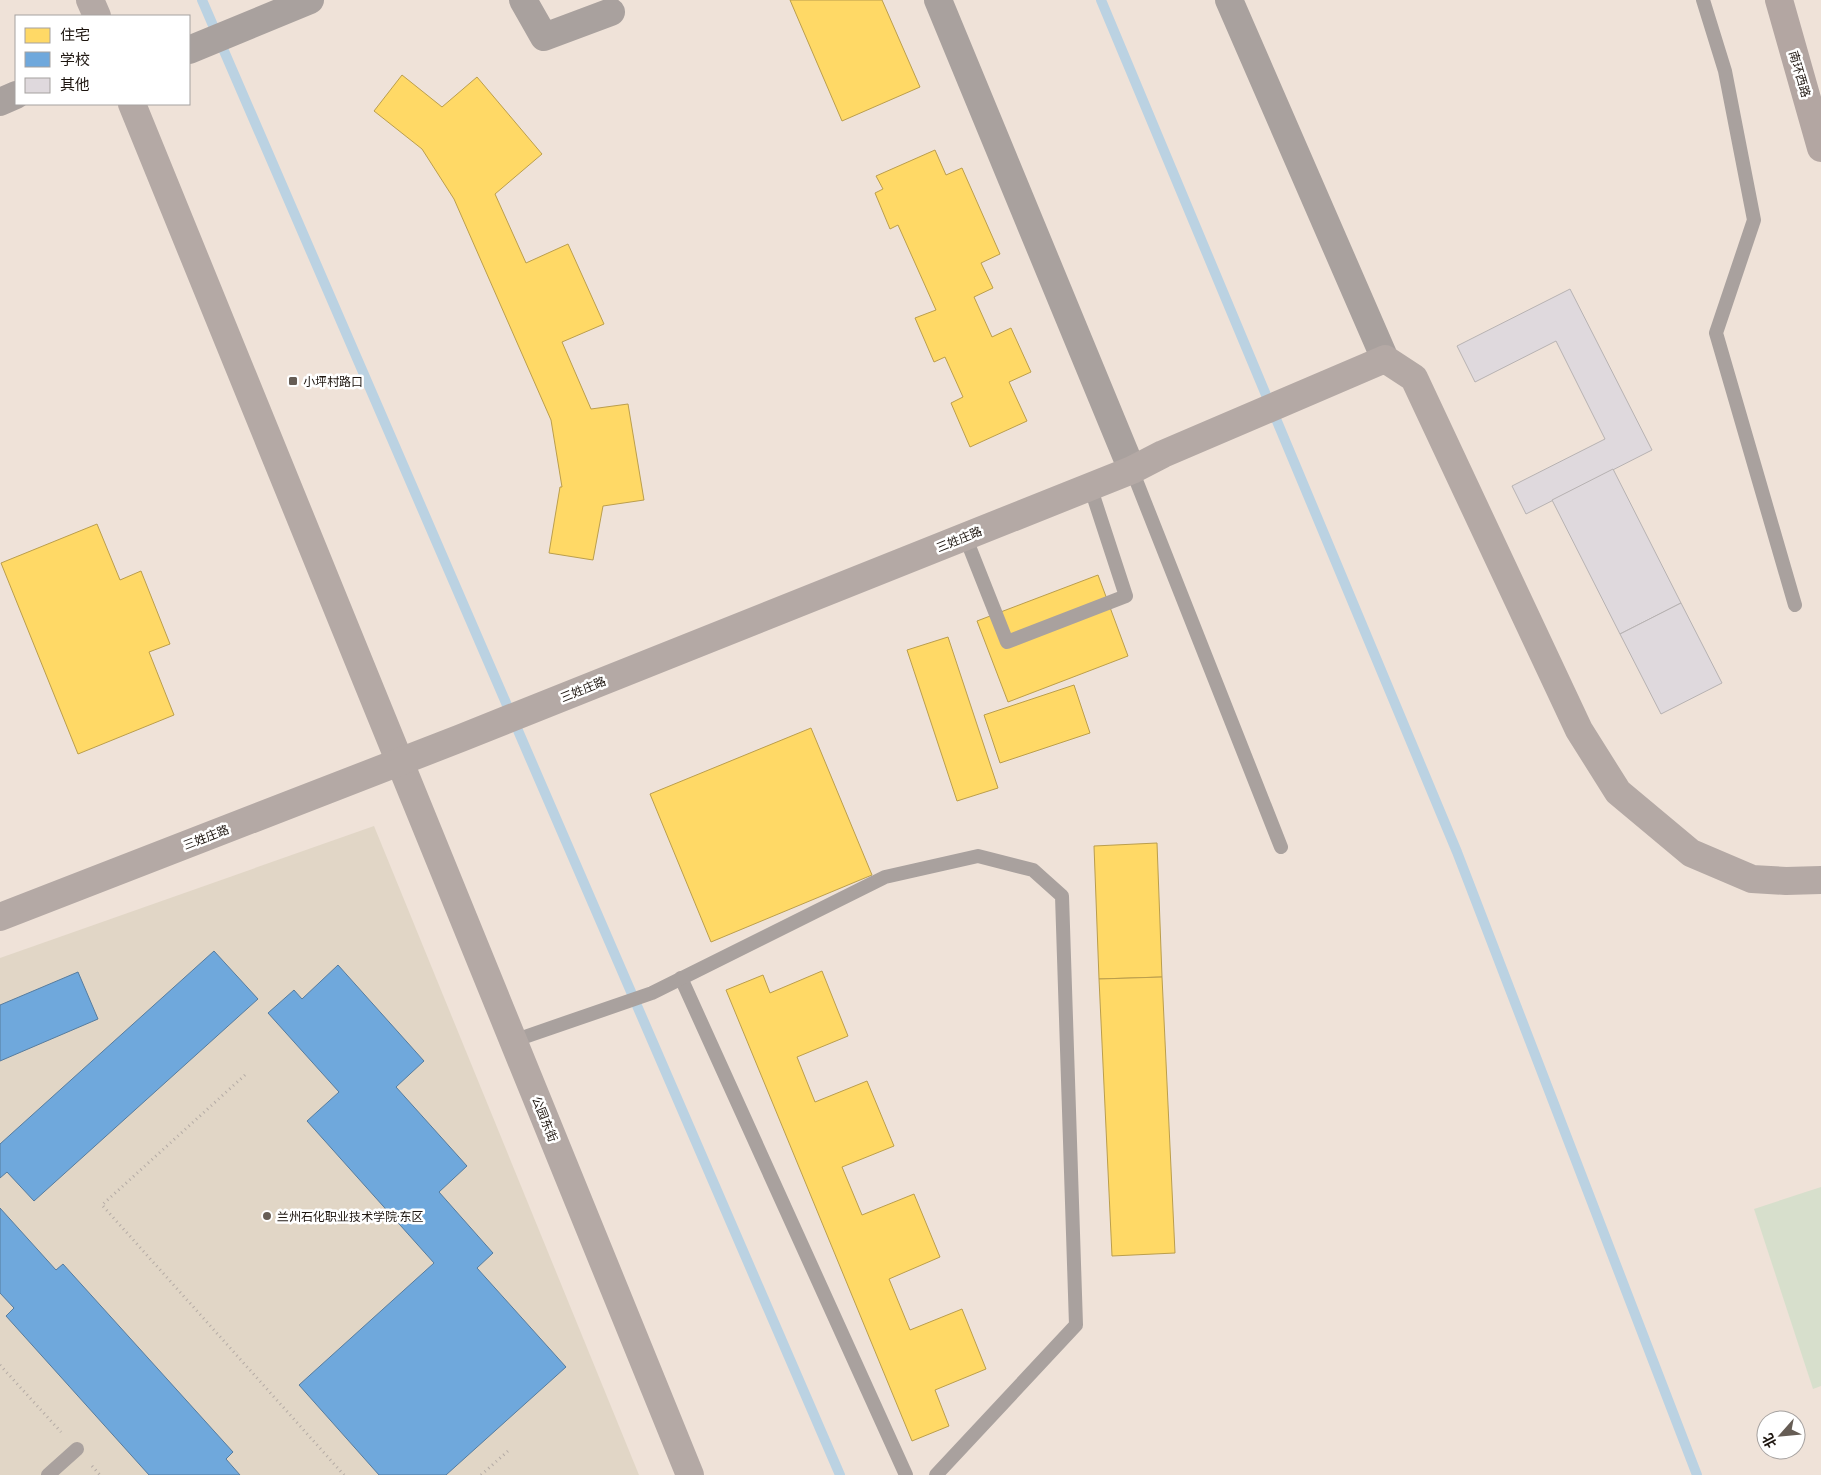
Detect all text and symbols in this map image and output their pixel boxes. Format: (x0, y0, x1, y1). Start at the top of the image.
legend (15, 15, 190, 105)
text: 住宅 (60, 24, 90, 45)
text: 学校 (60, 49, 90, 70)
street label: 南环西路 (1785, 49, 1815, 99)
text: 其他 (60, 74, 90, 95)
place label: 小坪村路口 (303, 373, 363, 390)
marker: 小坪村路口 (287, 375, 299, 387)
street label: 三姓庄路 (934, 522, 984, 556)
street label: 三姓庄路 (558, 672, 608, 706)
street label: 三姓庄路 (181, 820, 231, 854)
street label: 公园东街 (528, 1094, 562, 1144)
place label: 兰州石化职业技术学院·东区 (277, 1208, 424, 1225)
marker: 兰州石化职业技术学院·东区 (261, 1210, 273, 1222)
north arrow (1756, 1410, 1806, 1460)
text: 北 (1757, 1430, 1782, 1452)

